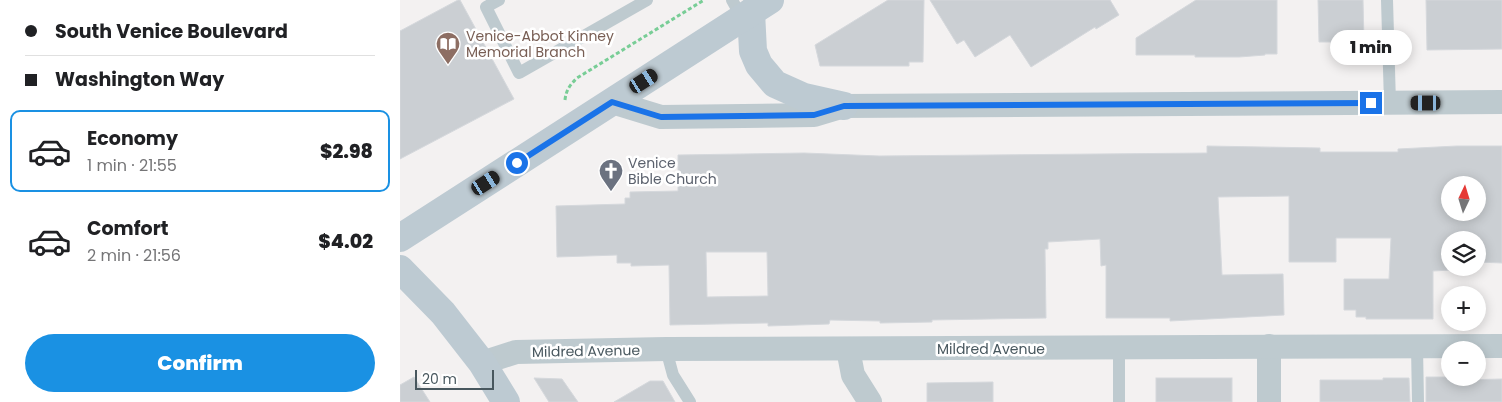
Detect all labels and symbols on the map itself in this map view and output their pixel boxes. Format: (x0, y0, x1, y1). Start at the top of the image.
place label: Venice-Abbot Kinney Memorial Branch (466, 26, 614, 62)
library icon: Venice-Abbot Kinney Memorial Branch (435, 31, 461, 65)
callout: 1 min (1330, 31, 1412, 66)
car (627, 67, 660, 95)
route end (1360, 92, 1382, 114)
car (1411, 96, 1441, 111)
route start (506, 152, 528, 174)
place label: Venice Bible Church (628, 153, 717, 189)
church icon: Venice Bible Church (598, 158, 624, 192)
car (469, 169, 502, 197)
north arrow (1441, 176, 1486, 221)
street label: Mildred Avenue (937, 339, 1045, 359)
street label: Mildred Avenue (532, 340, 641, 362)
scale bar (415, 367, 494, 390)

